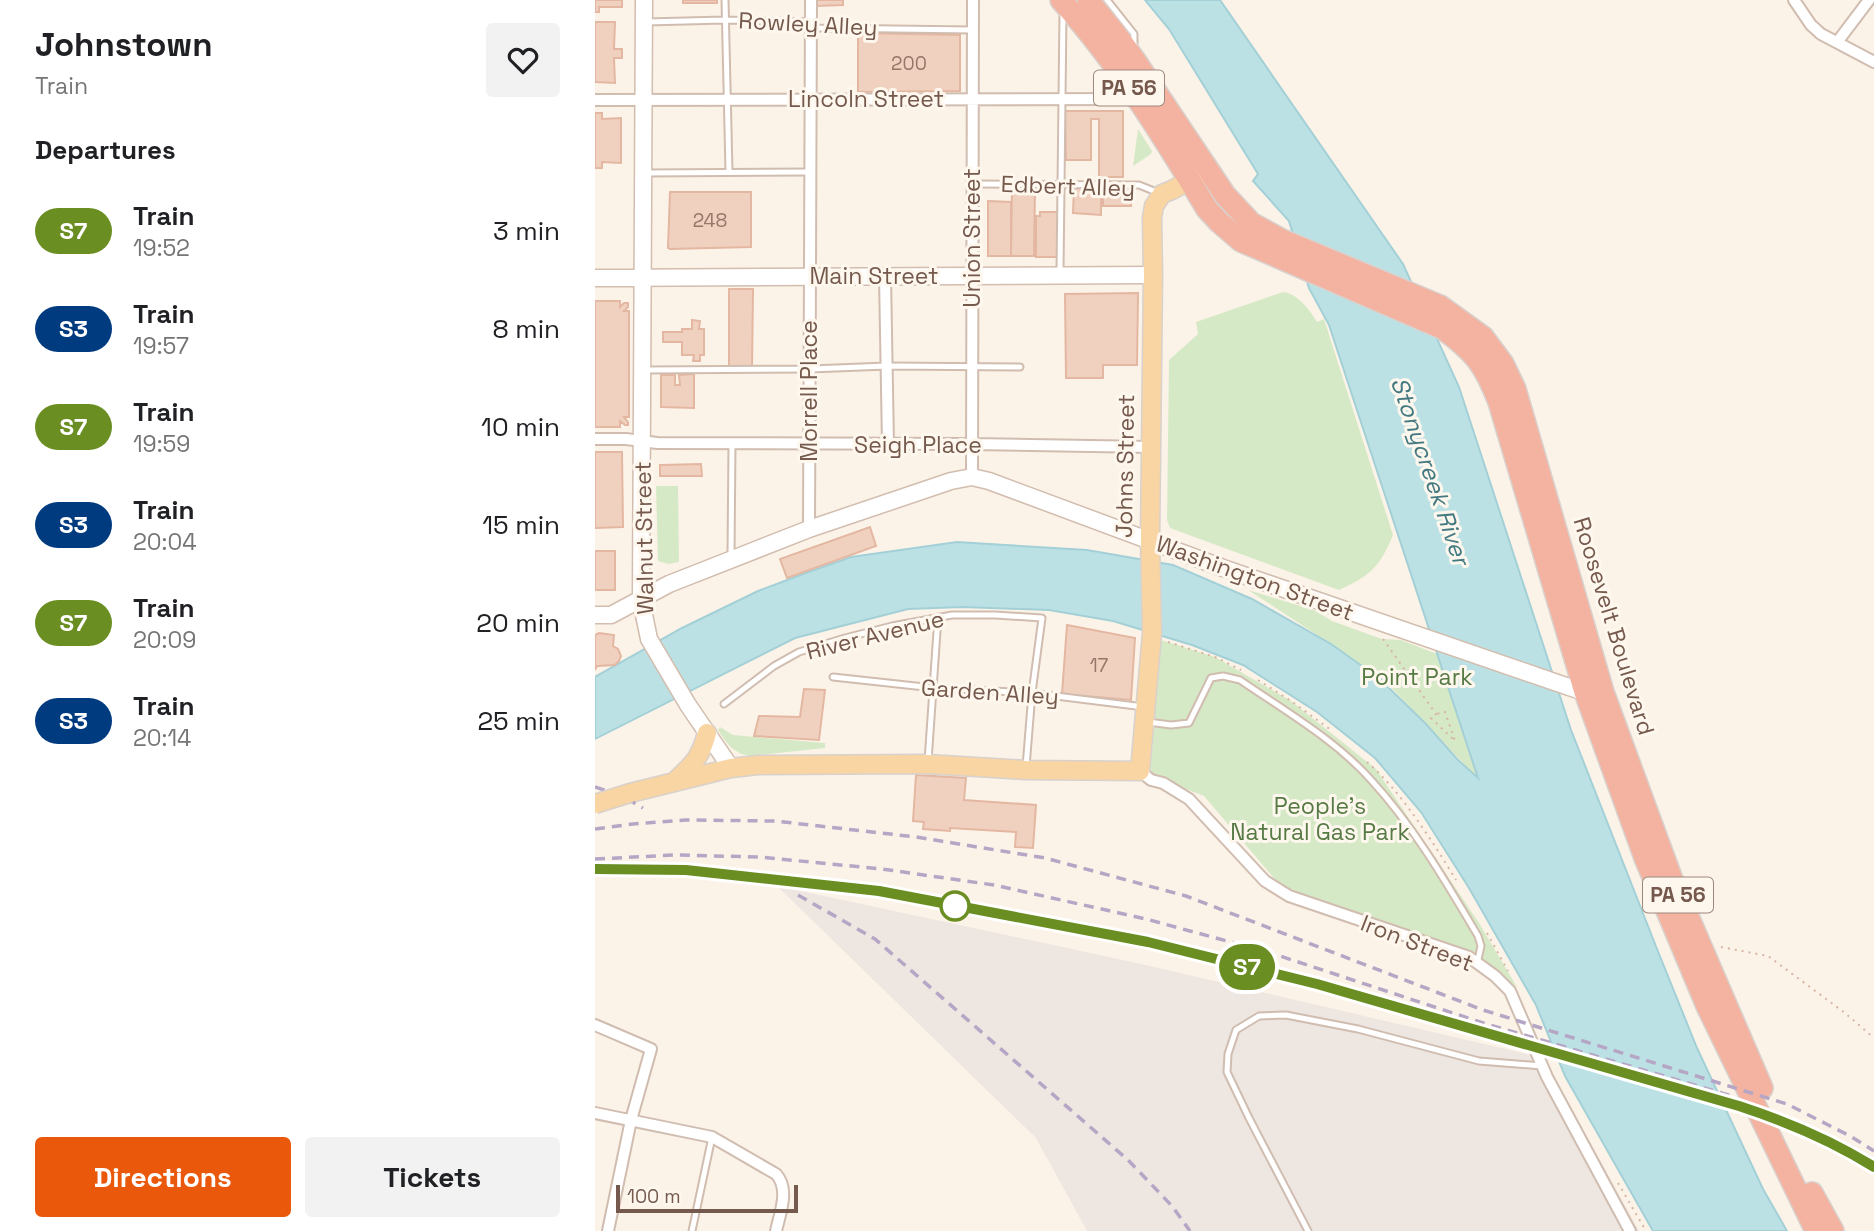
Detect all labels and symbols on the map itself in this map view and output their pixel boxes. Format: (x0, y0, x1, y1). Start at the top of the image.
street label: Rowley Alley (738, 5, 878, 43)
house number: 200 (891, 51, 927, 76)
road number: PA 56 (1094, 70, 1164, 106)
street label: Lincoln Street (788, 84, 944, 114)
street label: Union Street (957, 168, 987, 308)
street label: Edbert Alley (1000, 169, 1136, 203)
house number: 248 (693, 208, 727, 233)
street label: Main Street (809, 261, 939, 291)
street label: Morrell Place (794, 320, 824, 462)
water label: Stonycreek River (1384, 373, 1478, 572)
street label: Johns Street (1109, 394, 1141, 538)
street label: Seigh Place (854, 430, 982, 460)
street label: Walnut Street (628, 461, 660, 615)
street label: Roosevelt Boulevard (1567, 513, 1661, 739)
street label: Washington Street (1152, 528, 1358, 628)
street label: River Avenue (803, 603, 947, 667)
house number: 17 (1090, 653, 1109, 678)
park label: Point Park (1361, 662, 1473, 692)
street label: Garden Alley (920, 672, 1060, 712)
park label: People's Natural Gas Park (1230, 791, 1410, 847)
road number: PA 56 (1643, 878, 1713, 912)
unlabelled marker (940, 891, 970, 921)
street label: Iron Street (1356, 908, 1478, 978)
line badge: S7 (1215, 944, 1279, 990)
scale bar (616, 1182, 798, 1214)

